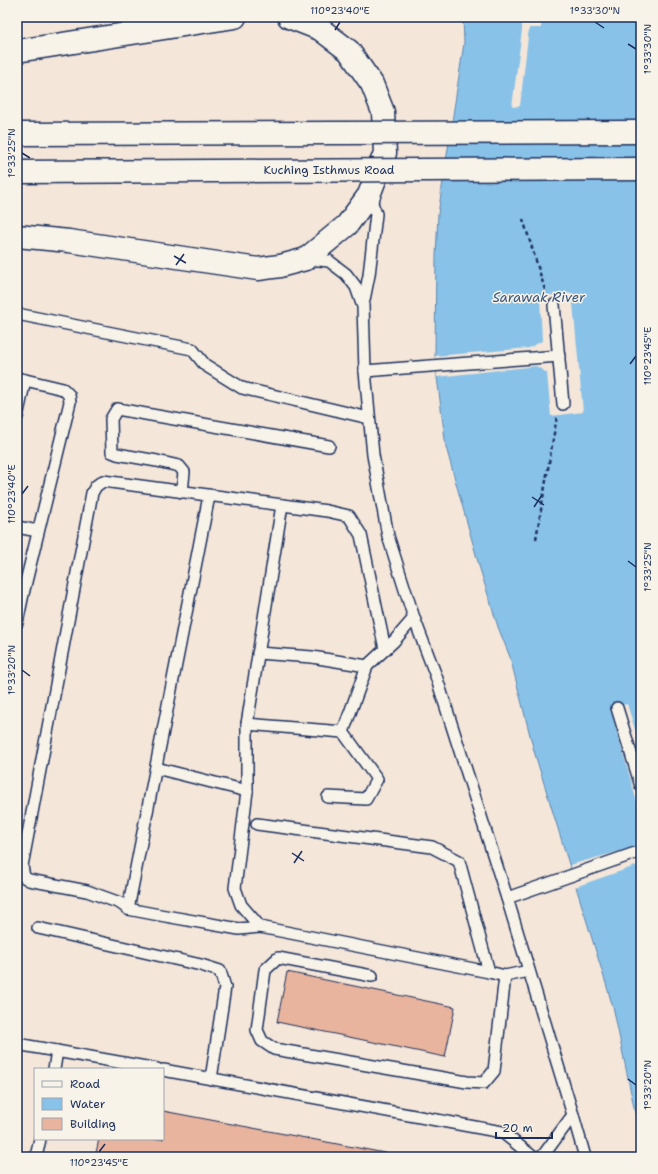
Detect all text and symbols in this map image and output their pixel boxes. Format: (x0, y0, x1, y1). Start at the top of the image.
text: 110°23'40"E (310, 4, 370, 17)
text: 1°33'30"N (570, 4, 620, 17)
text: 1°33'30"N (641, 24, 654, 74)
text: 1°33'25"N (5, 128, 18, 178)
street label: Kuching Isthmus Road (264, 162, 395, 178)
water label: Sarawak River (493, 289, 586, 306)
text: 110°23'45"E (641, 327, 654, 385)
text: 110°23'40"E (5, 464, 18, 524)
text: 1°33'25"N (641, 542, 654, 592)
text: 1°33'20"N (5, 645, 18, 695)
text: 1°33'20"N (641, 1060, 654, 1110)
legend (34, 1068, 164, 1140)
text: Road (70, 1076, 101, 1092)
text: Water (70, 1096, 106, 1112)
scale bar (496, 1114, 552, 1140)
text: Building (70, 1116, 116, 1132)
text: 20 m (502, 1120, 533, 1136)
text: 110°23'45"E (70, 1156, 128, 1169)

